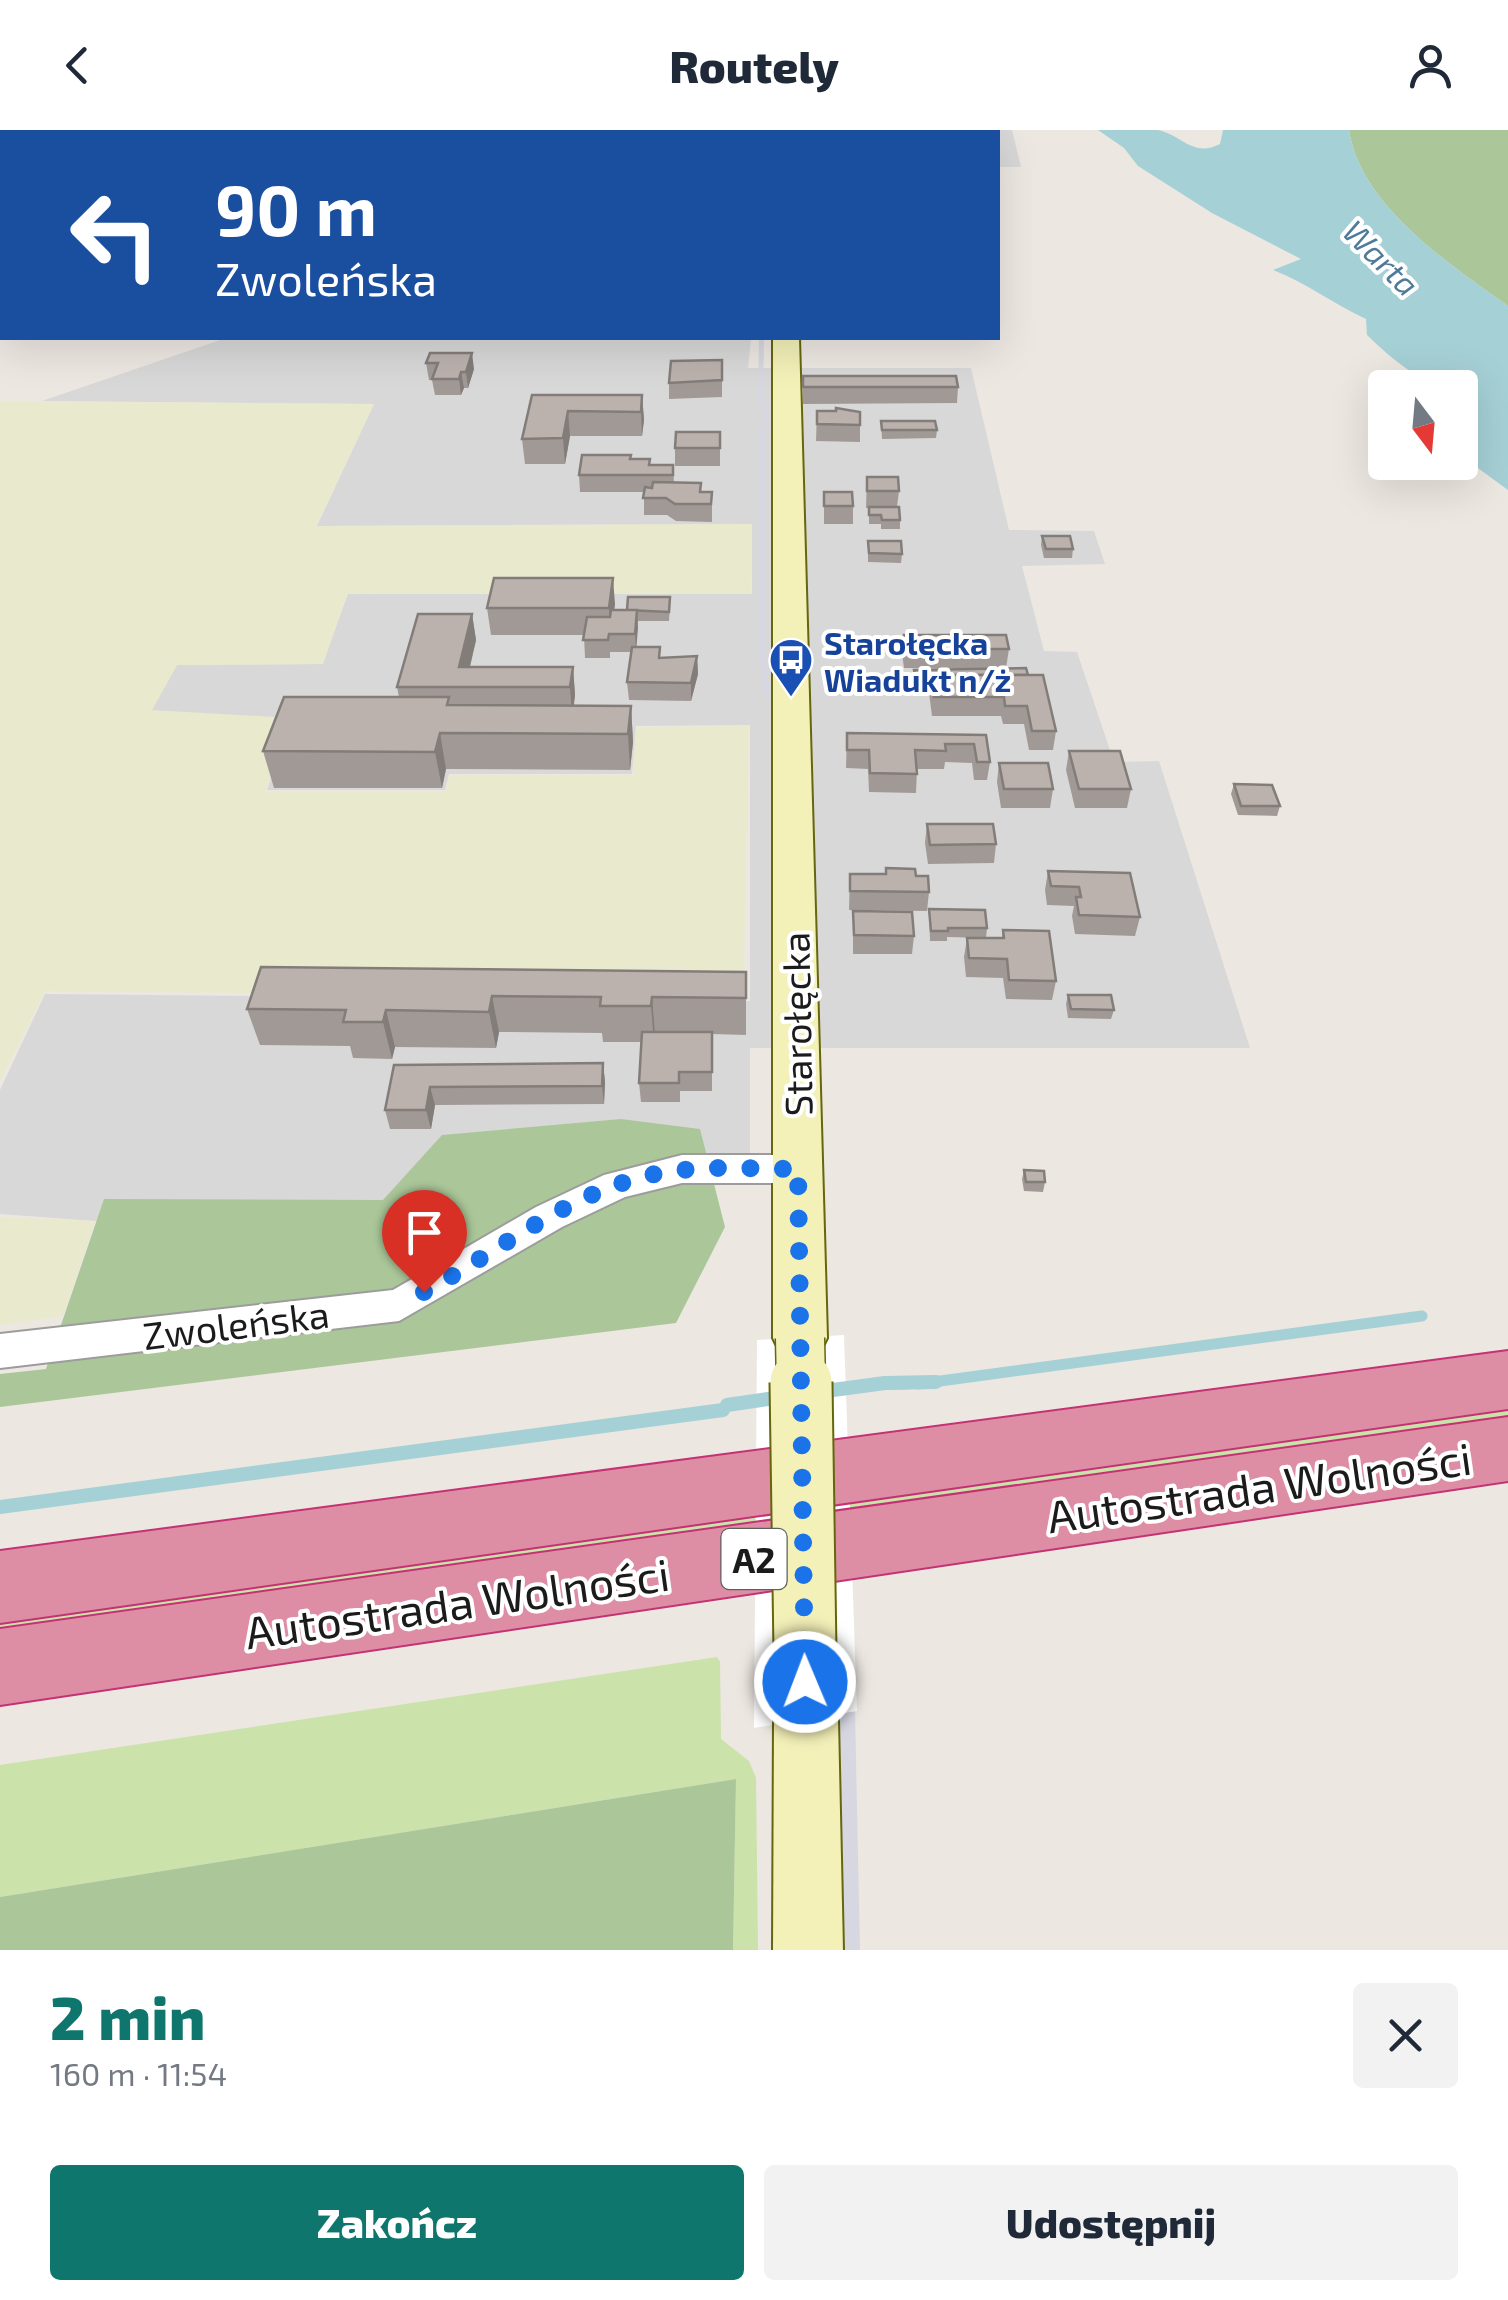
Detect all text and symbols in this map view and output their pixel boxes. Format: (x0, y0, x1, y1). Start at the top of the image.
icon: back (50, 38, 105, 93)
text: Routely (669, 38, 839, 92)
icon: person (1403, 38, 1458, 93)
text: 90 m (215, 166, 377, 250)
icon: left (50, 170, 180, 300)
water label: Warta (1336, 211, 1428, 303)
text: Zwoleńska (215, 251, 437, 305)
north arrow (1368, 370, 1478, 480)
map controls (1368, 370, 1478, 480)
place label: Starołęcka Wiadukt n/ż (824, 623, 1011, 698)
bus stop icon: Starołęcka Wiadukt n/ż (768, 637, 814, 698)
street label: Starołęcka (771, 931, 821, 1117)
pin (382, 1190, 467, 1293)
icon: arrive (397, 1205, 452, 1260)
street label: Zwoleńska (140, 1290, 332, 1358)
street label: Autostrada Wolności (1044, 1430, 1474, 1542)
road number: A2 (722, 1529, 786, 1589)
street label: Autostrada Wolności (242, 1546, 672, 1658)
position arrow (753, 1630, 857, 1734)
text: 2 min (50, 1980, 205, 2052)
button: close (1353, 1983, 1458, 2088)
text: 160 m · 11:54 (50, 2054, 227, 2092)
button: Zakończ (50, 2165, 744, 2280)
button: Udostępnij (764, 2165, 1458, 2280)

